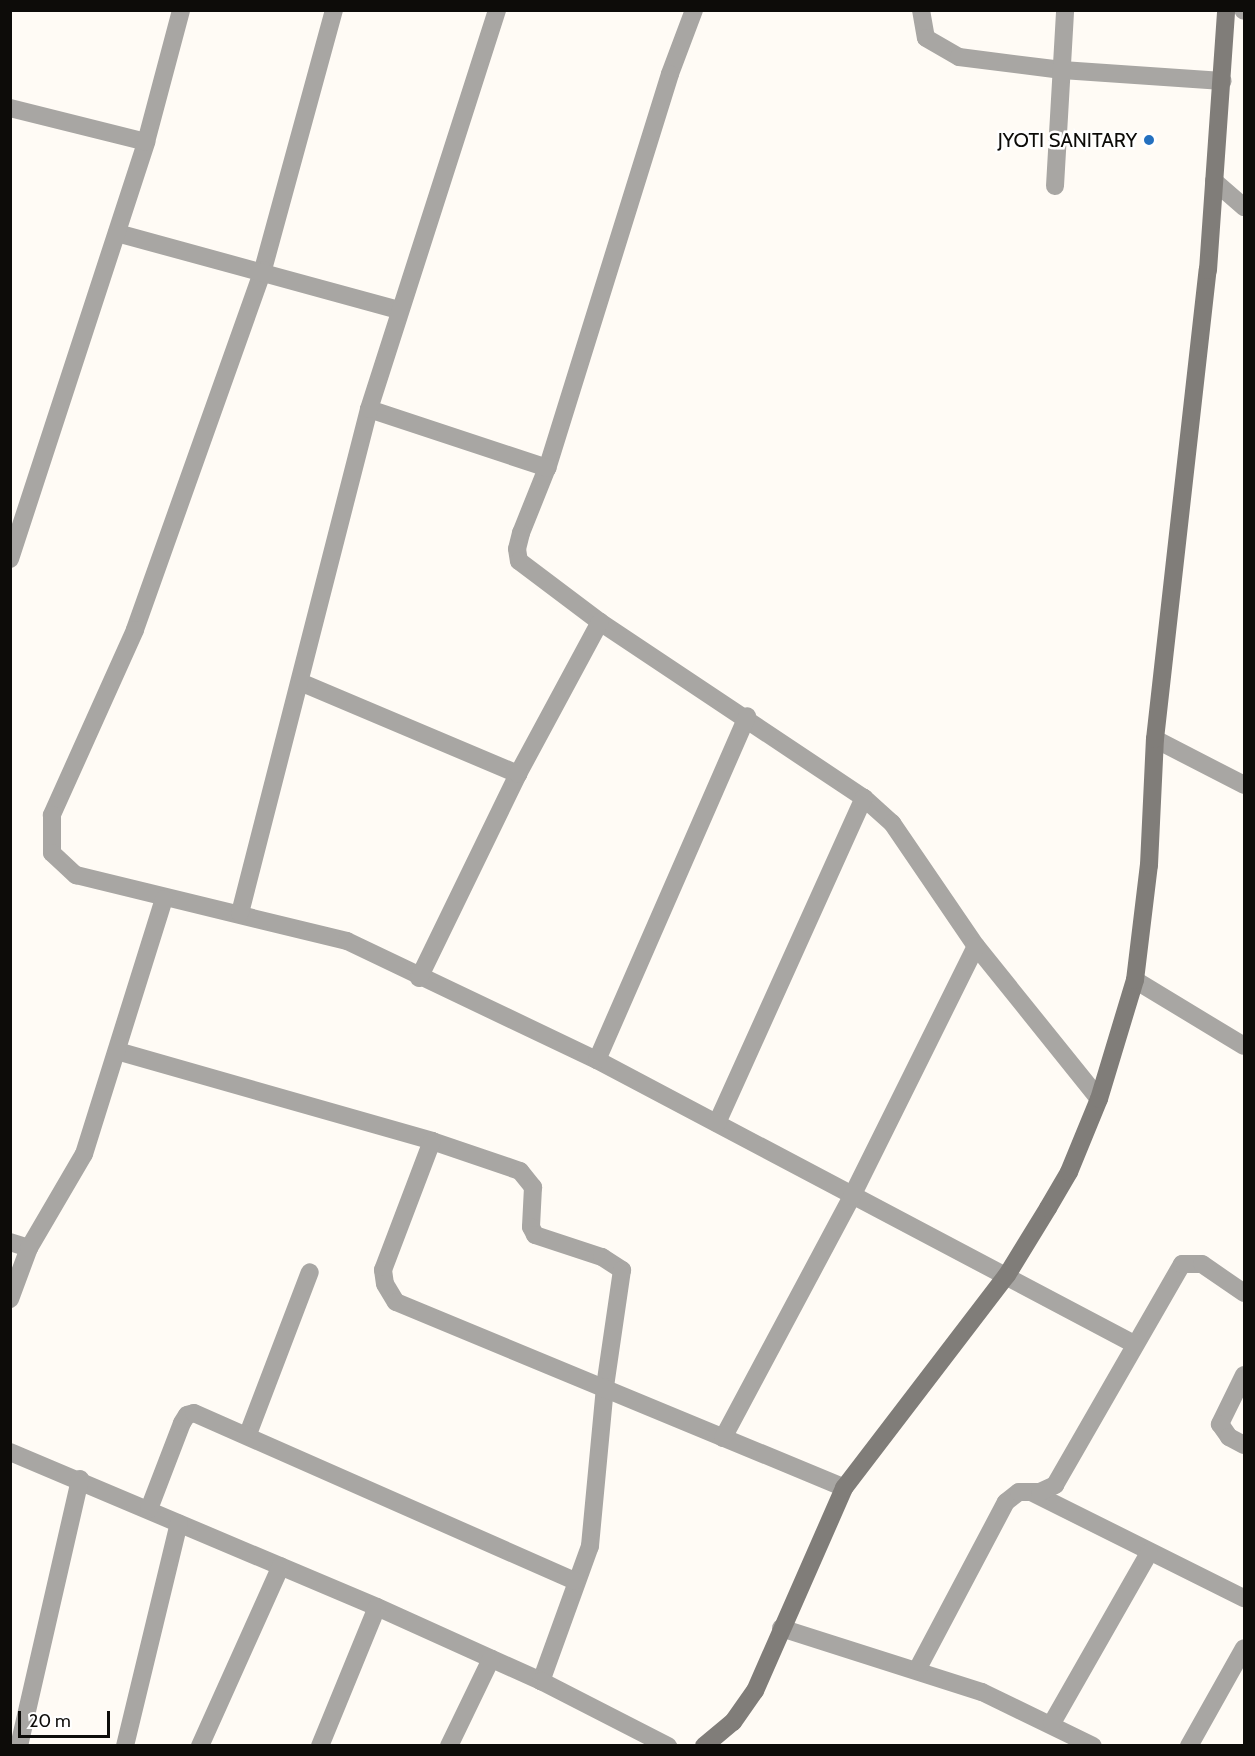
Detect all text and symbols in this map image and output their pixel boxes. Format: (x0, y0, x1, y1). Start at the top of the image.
place label: JYOTI SANITARY (998, 128, 1137, 152)
marker: JYOTI SANITARY (1142, 133, 1156, 147)
scale bar (21, 1699, 112, 1737)
text: 20 m (29, 1710, 71, 1732)

